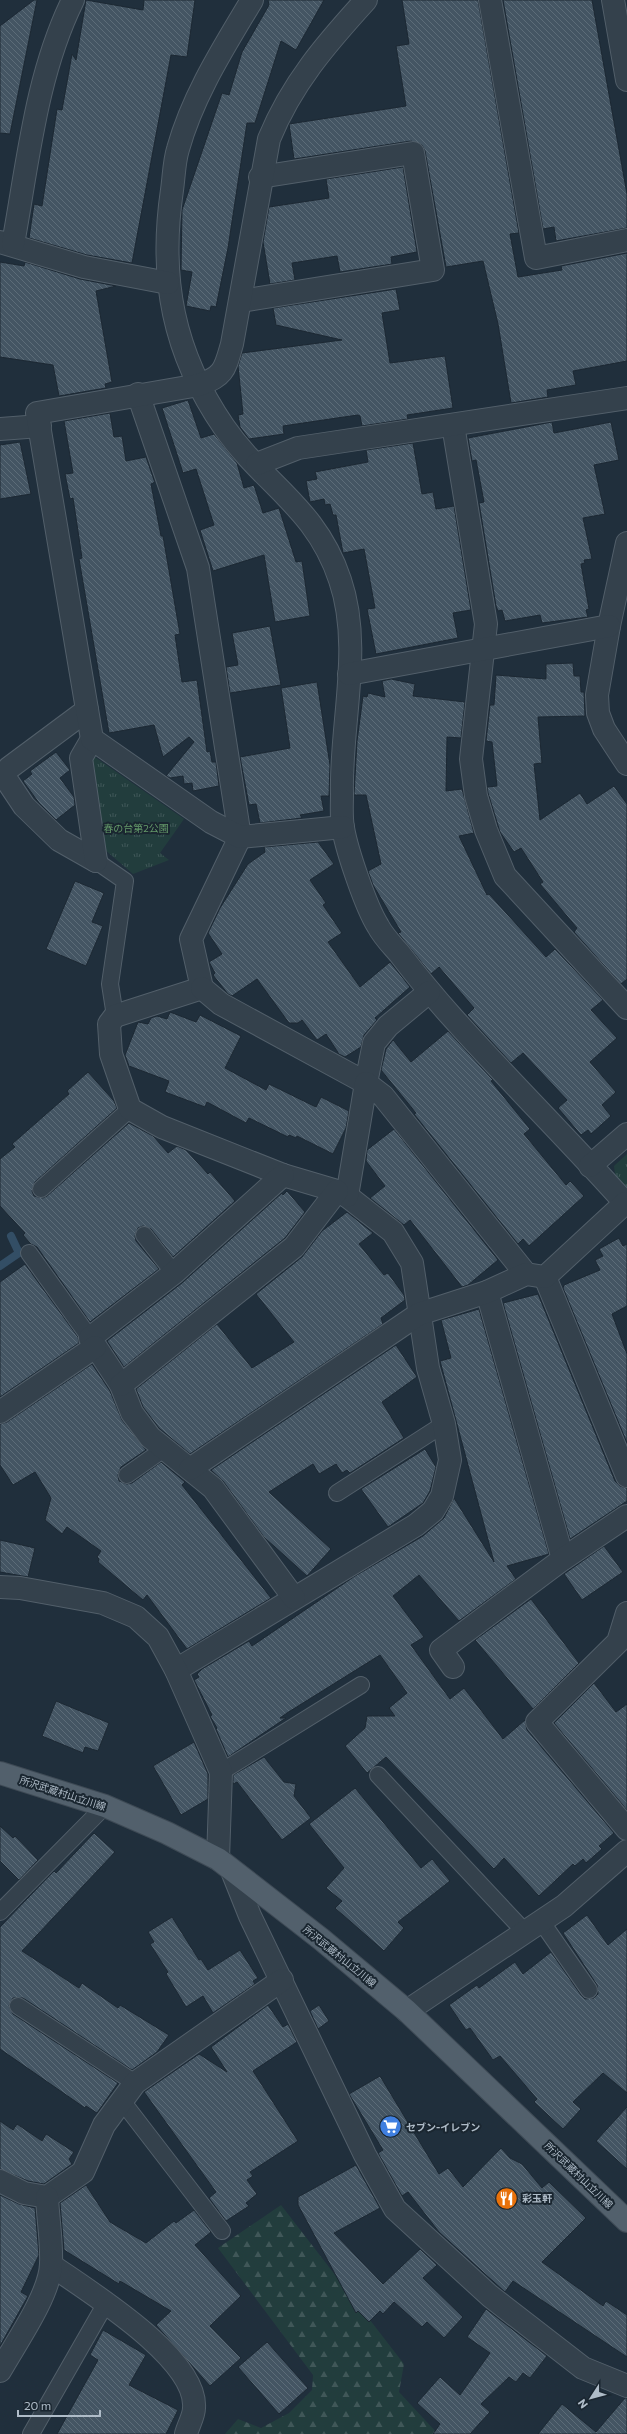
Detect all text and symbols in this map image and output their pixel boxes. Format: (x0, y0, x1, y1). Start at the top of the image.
park label: 春の台第2公園 (103, 822, 169, 834)
street label: 所沢武蔵村山立川線 (18, 1773, 108, 1813)
street label: 所沢武蔵村山立川線 (301, 1923, 379, 1989)
supermarket icon: セブン-イレブン (377, 2114, 403, 2140)
place label: セブン-イレブン (406, 2121, 480, 2133)
street label: 所沢武蔵村山立川線 (542, 2139, 616, 2211)
restaurant icon: 彩玉軒 (493, 2185, 519, 2211)
place label: 彩玉軒 (522, 2192, 552, 2204)
north arrow (571, 2378, 611, 2418)
scale bar (18, 2392, 100, 2418)
text: N (575, 2397, 590, 2411)
text: 20 m (24, 2398, 51, 2412)

